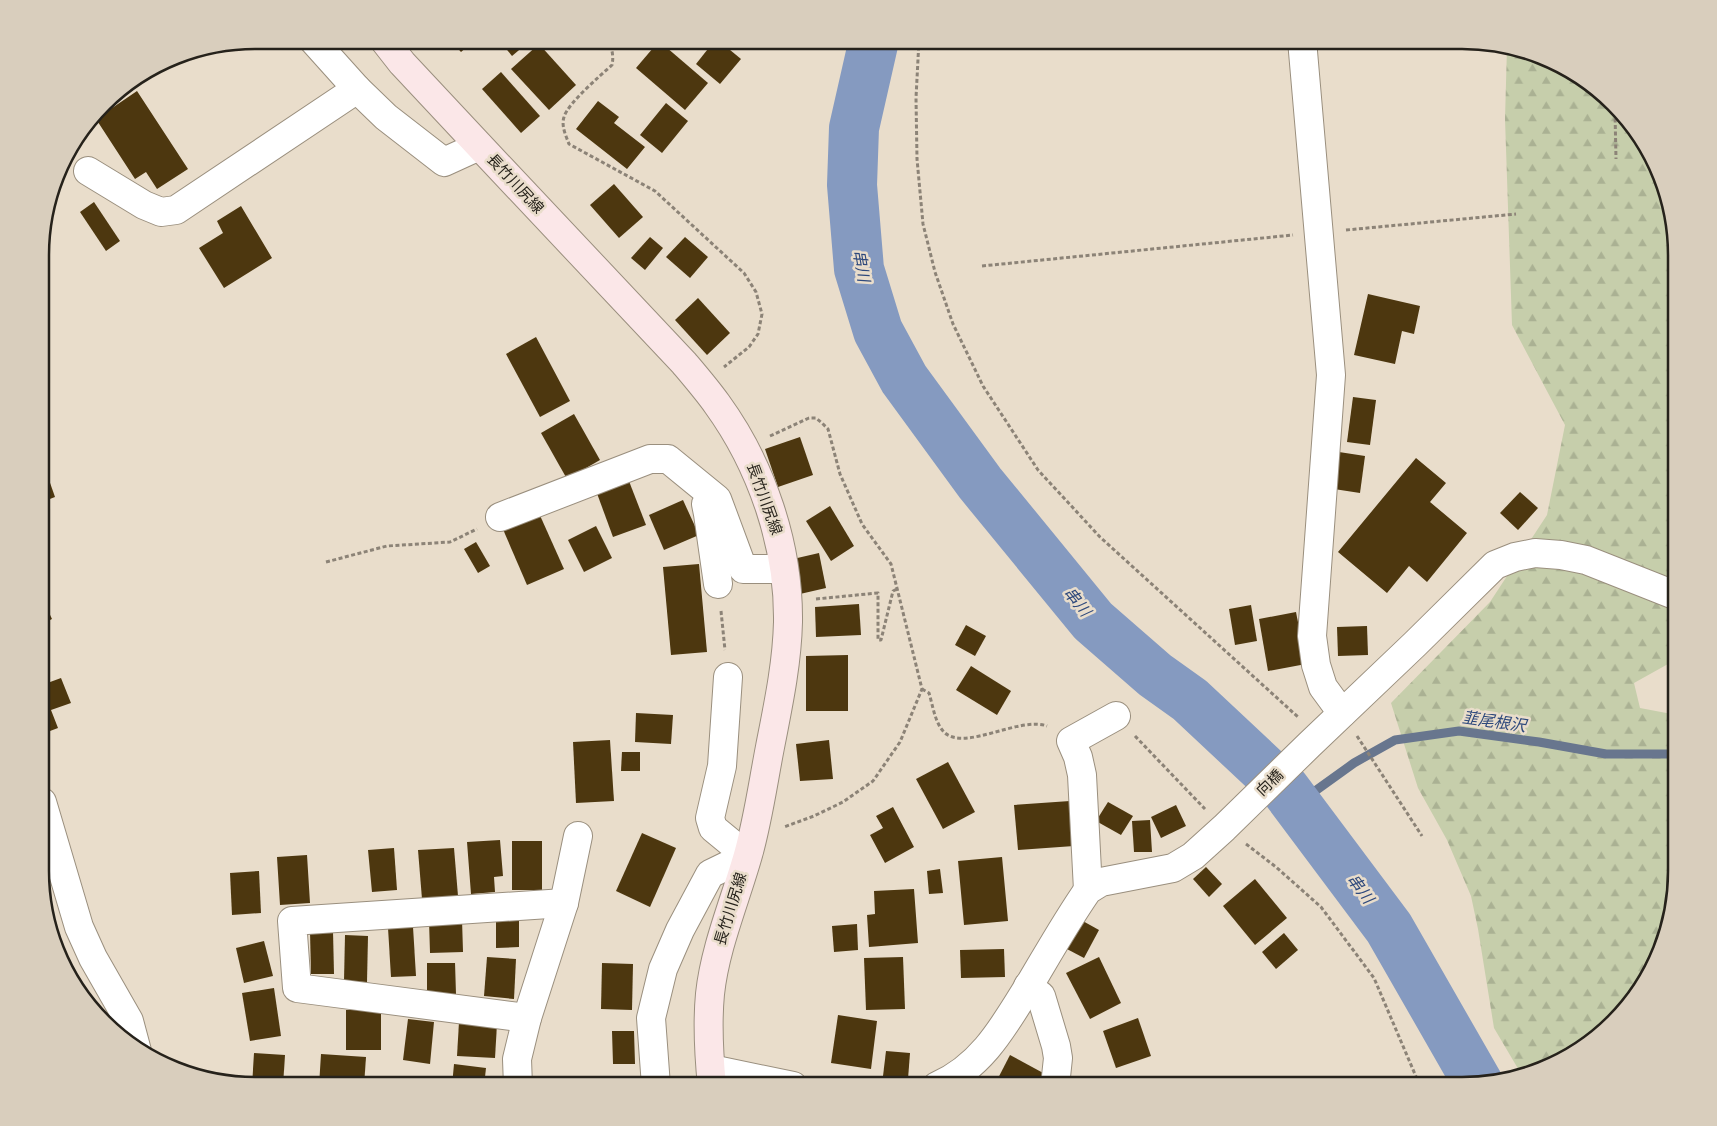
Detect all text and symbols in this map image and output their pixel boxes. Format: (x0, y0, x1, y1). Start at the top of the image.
street label: 長竹川尻線 (484, 151, 547, 217)
water label: 串川 (850, 249, 873, 285)
street label: 長竹川尻線 (744, 461, 785, 537)
water label: 串川 (1061, 584, 1095, 621)
water label: 韮尾根沢 (1461, 709, 1529, 735)
street label: 向橋 (1253, 766, 1286, 799)
street label: 長竹川尻線 (712, 871, 749, 947)
water label: 串川 (1344, 871, 1378, 908)

